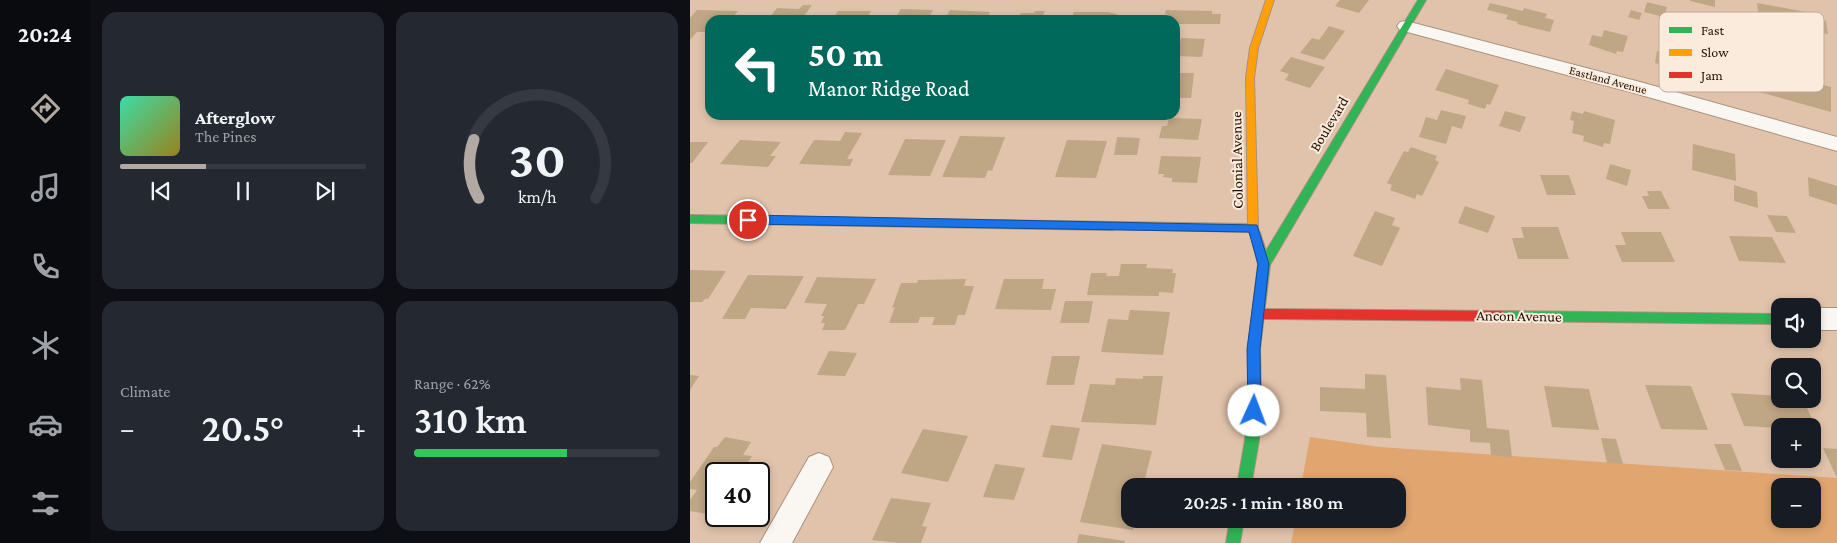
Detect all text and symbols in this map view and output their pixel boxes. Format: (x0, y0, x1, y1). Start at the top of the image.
legend (1659, 12, 1824, 92)
text: 20:24 (18, 22, 72, 47)
text: Fast (1701, 22, 1725, 38)
icon: left (725, 35, 790, 100)
text: 50 m (808, 35, 883, 74)
text: Slow (1701, 44, 1729, 60)
street label: Eastland Avenue (1568, 63, 1648, 97)
text: Jam (1699, 67, 1723, 83)
text: Manor Ridge Road (808, 76, 970, 101)
icon: directions (28, 91, 63, 126)
street label: Boulevard (1306, 94, 1352, 154)
text: Afterglow (195, 107, 275, 128)
street label: Colonial Avenue (1228, 111, 1246, 209)
text: The Pines (195, 128, 256, 145)
text: 30 (509, 130, 565, 188)
icon: music (28, 170, 63, 205)
icon: previous (147, 177, 175, 205)
icon: pause (229, 177, 257, 205)
icon: next (311, 177, 339, 205)
text: km/h (518, 187, 557, 207)
pin (727, 199, 769, 241)
icon: arrive (734, 206, 762, 234)
icon: phone (28, 249, 63, 284)
map controls (1771, 298, 1821, 528)
button: sound (1771, 298, 1821, 348)
street label: Ancon Avenue (1476, 307, 1562, 325)
icon: climate (28, 328, 63, 363)
button: search (1771, 358, 1821, 408)
text: Range · 62% (414, 375, 491, 392)
text: Climate (120, 383, 170, 400)
position arrow (1227, 384, 1279, 436)
text: 310 km (414, 399, 527, 441)
icon: car (28, 407, 63, 442)
text: 20.5° (202, 407, 284, 449)
text: − (120, 413, 135, 444)
text: + (351, 413, 366, 444)
button: + (1771, 418, 1821, 468)
speed limit sign: 40 (705, 462, 770, 527)
button: − (1771, 478, 1821, 528)
icon: filters (28, 486, 63, 521)
text: 20:25 · 1 min · 180 m (1184, 492, 1343, 513)

